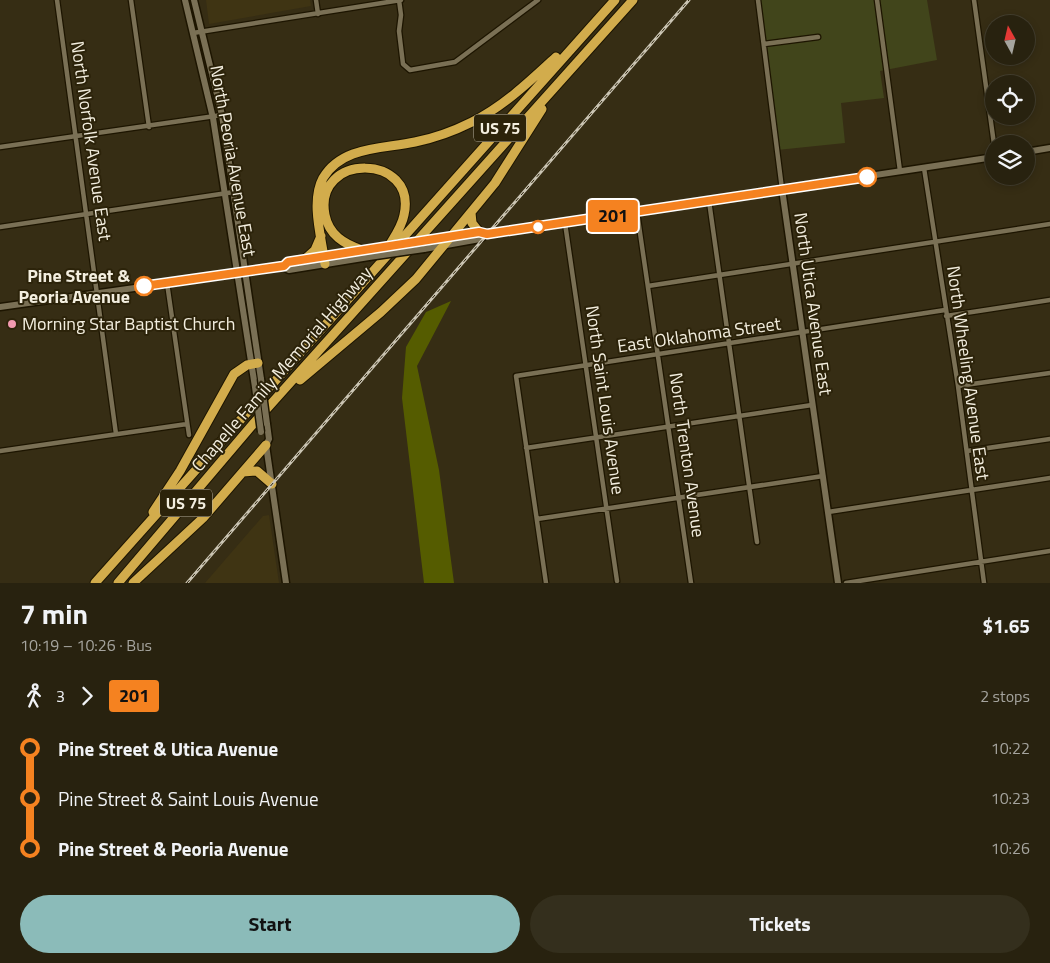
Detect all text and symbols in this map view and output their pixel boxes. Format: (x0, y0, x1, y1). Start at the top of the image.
north arrow (985, 15, 1035, 65)
map controls (985, 15, 1035, 185)
street label: North Norfolk Avenue East (64, 39, 119, 243)
street label: North Peoria Avenue East (203, 63, 264, 259)
button: locate (985, 75, 1035, 125)
road number: US 75 (474, 115, 526, 142)
button: layers (985, 135, 1035, 185)
unlabelled marker (857, 167, 877, 187)
line badge: 201 (584, 200, 642, 232)
text: 201 (598, 202, 628, 229)
street label: North Utica Avenue East (787, 211, 840, 398)
unlabelled marker (531, 220, 545, 234)
street label: Chapelle Family Memorial Highway (185, 260, 379, 477)
place label: Pine Street & Peoria Avenue (18, 262, 130, 310)
street label: North Wheeling Avenue East (940, 264, 997, 483)
marker: Pine Street & Peoria Avenue (134, 276, 154, 296)
street label: North Saint Louis Avenue (579, 304, 632, 496)
place label: Morning Star Baptist Church (22, 310, 235, 337)
street label: East Oklahoma Street (615, 310, 783, 359)
marker: Morning Star Baptist Church (6, 318, 18, 330)
street label: North Trenton Avenue (663, 371, 712, 539)
road number: US 75 (160, 489, 212, 516)
text: 7 min (20, 592, 88, 635)
text: $1.65 (983, 611, 1030, 640)
text: 10:19 – 10:26 · Bus (20, 633, 152, 657)
icon: walk (20, 682, 48, 710)
icon: forward (73, 682, 101, 710)
text: 201 (119, 682, 149, 709)
text: 3 (56, 684, 65, 708)
text: 2 stops (980, 684, 1030, 708)
text: Pine Street & Utica Avenue (58, 734, 278, 763)
text: 10:22 (991, 736, 1030, 760)
text: Pine Street & Saint Louis Avenue (58, 784, 319, 813)
text: 10:23 (991, 786, 1030, 810)
text: Pine Street & Peoria Avenue (58, 834, 288, 863)
text: 10:26 (991, 836, 1030, 860)
button: Start (20, 895, 520, 953)
button: Tickets (530, 895, 1030, 953)

